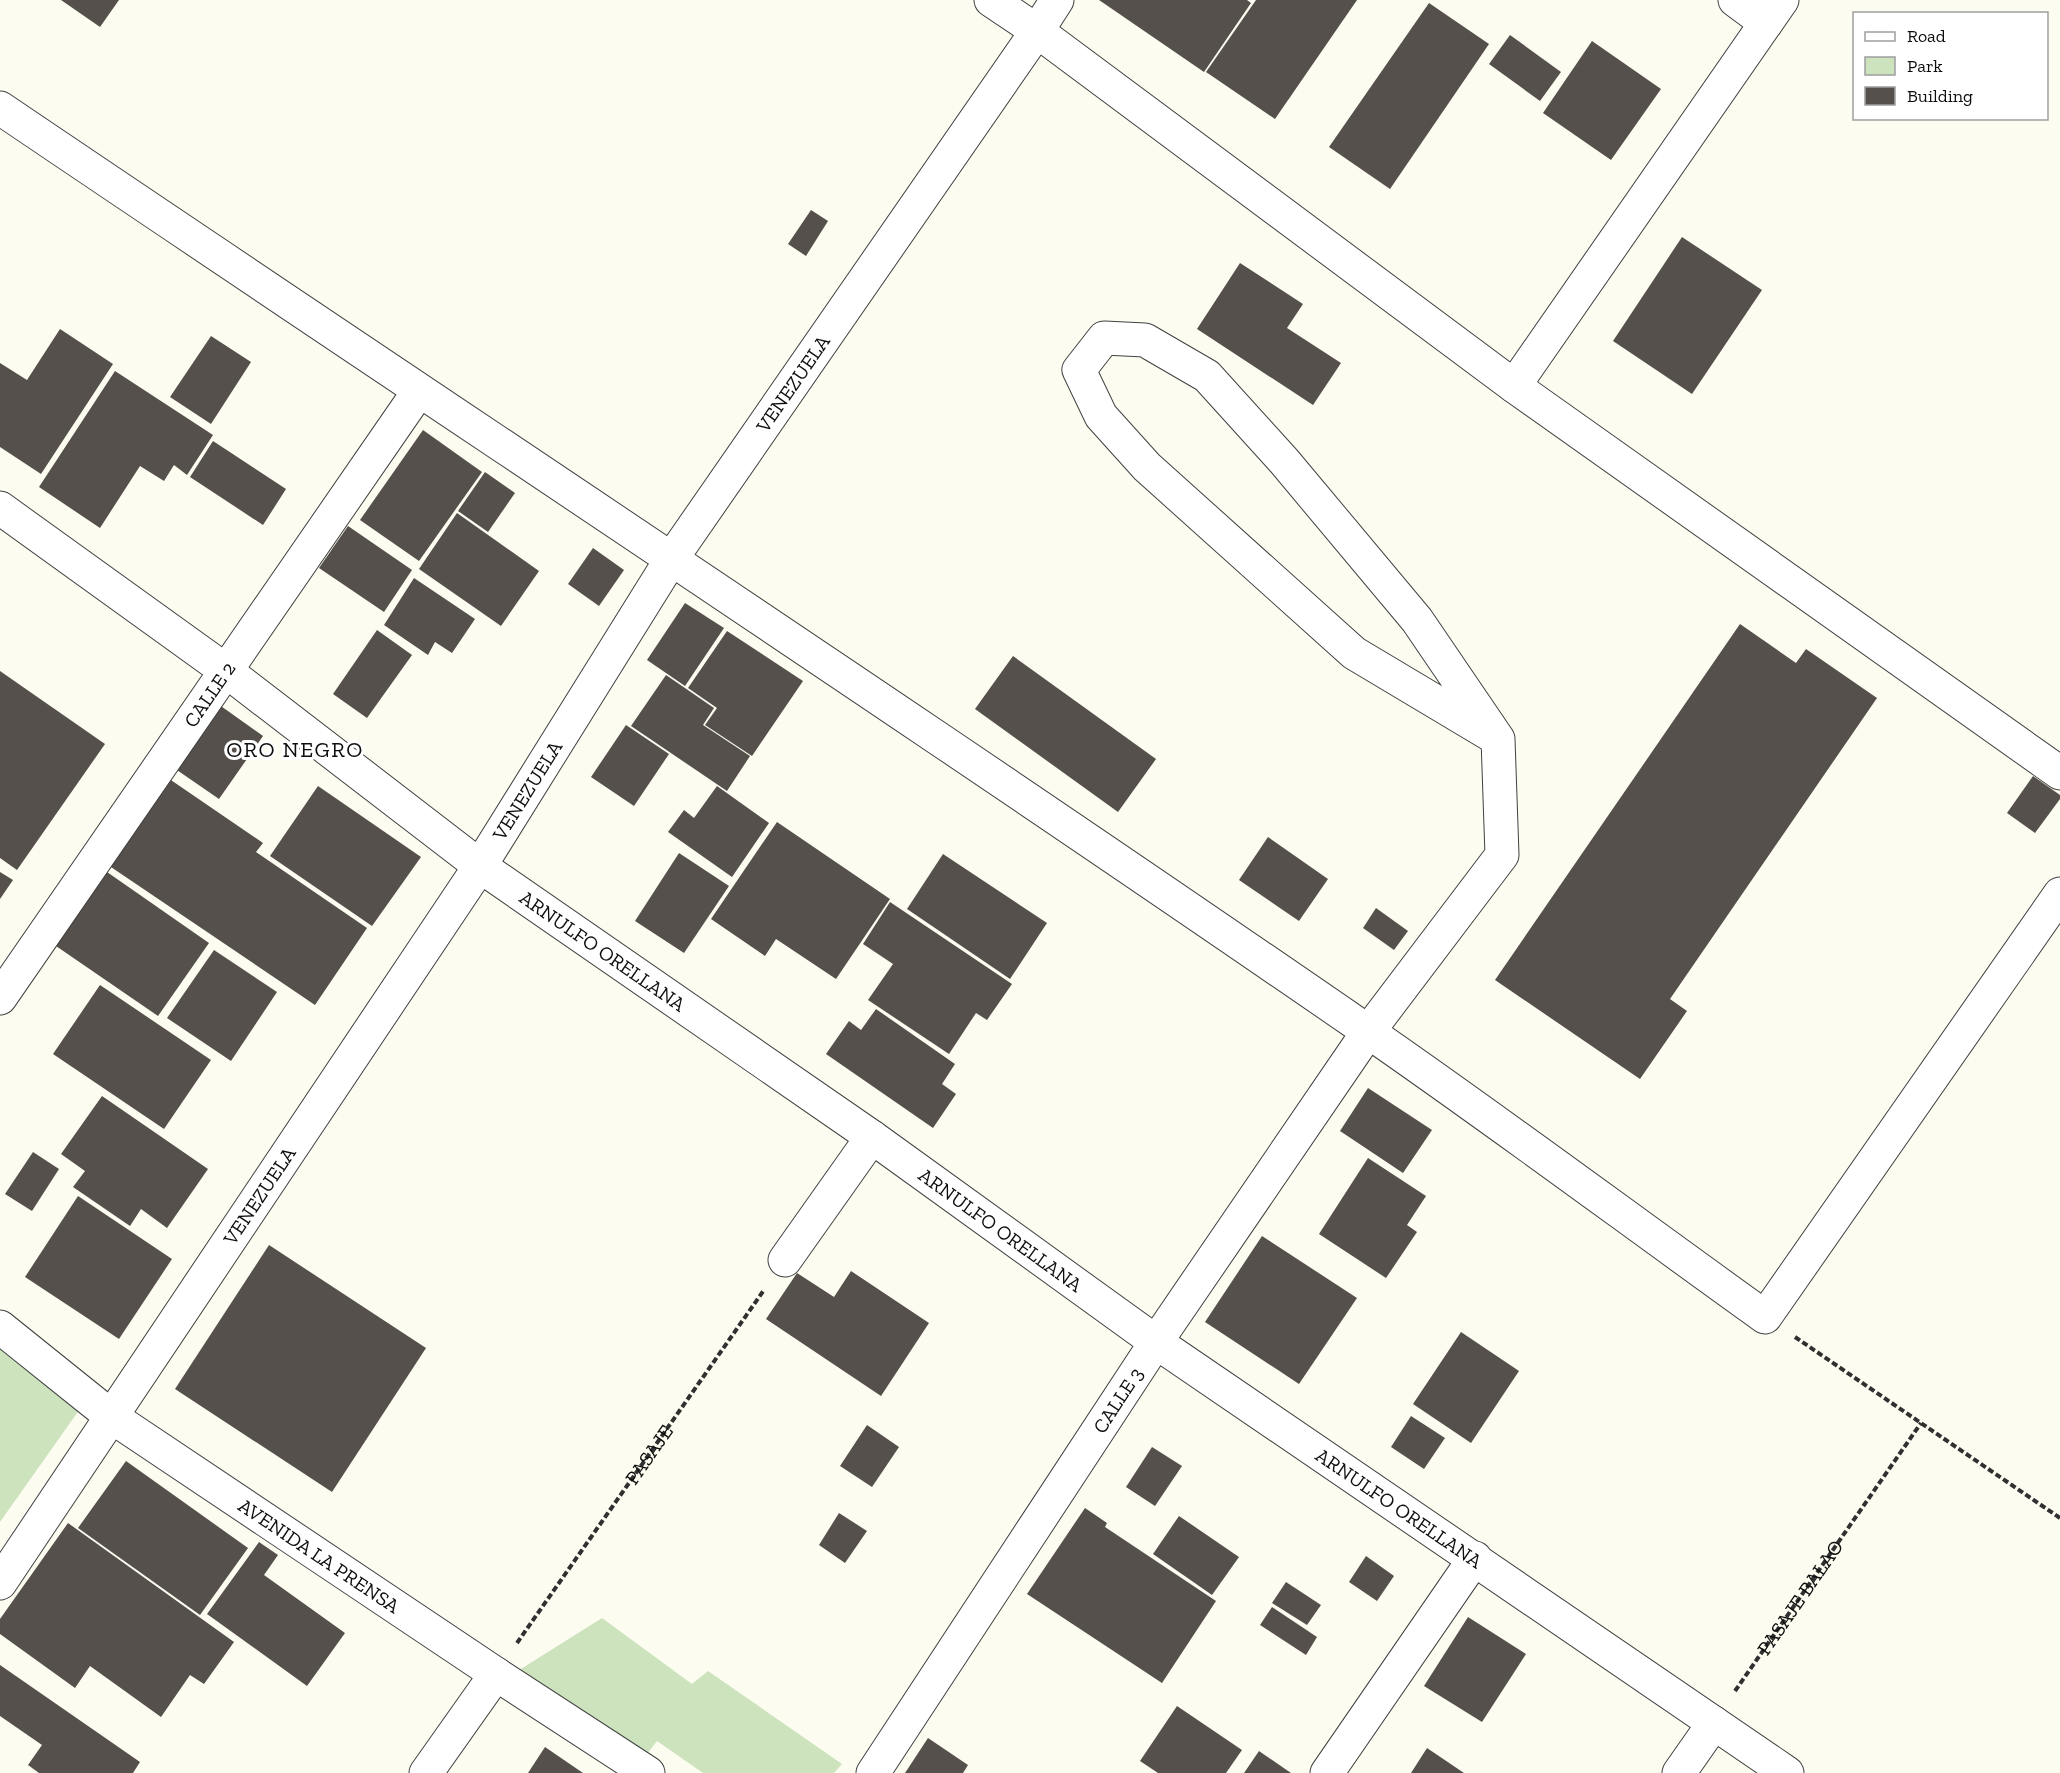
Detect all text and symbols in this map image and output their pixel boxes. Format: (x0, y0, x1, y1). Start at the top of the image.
legend (1853, 12, 2048, 120)
text: Road (1907, 25, 1946, 47)
text: Park (1907, 55, 1943, 77)
text: Building (1907, 85, 1973, 107)
street label: VENEZUELA (750, 329, 835, 438)
street label: CALLE 2 (179, 657, 241, 732)
street label: VENEZUELA (487, 735, 568, 845)
district label: ORO NEGRO (226, 736, 364, 763)
street label: ARNULFO ORELLANA (515, 885, 691, 1017)
street label: VENEZUELA (217, 1141, 301, 1250)
street label: ARNULFO ORELLANA (914, 1163, 1088, 1298)
street label: CALLE 3 (1088, 1363, 1148, 1438)
street label: PASAJE (620, 1420, 678, 1489)
street label: ARNULFO ORELLANA (1311, 1443, 1488, 1574)
street label: AVENIDA LA PRENSA (234, 1493, 405, 1619)
street label: PASAJE BALAO (1752, 1535, 1848, 1660)

